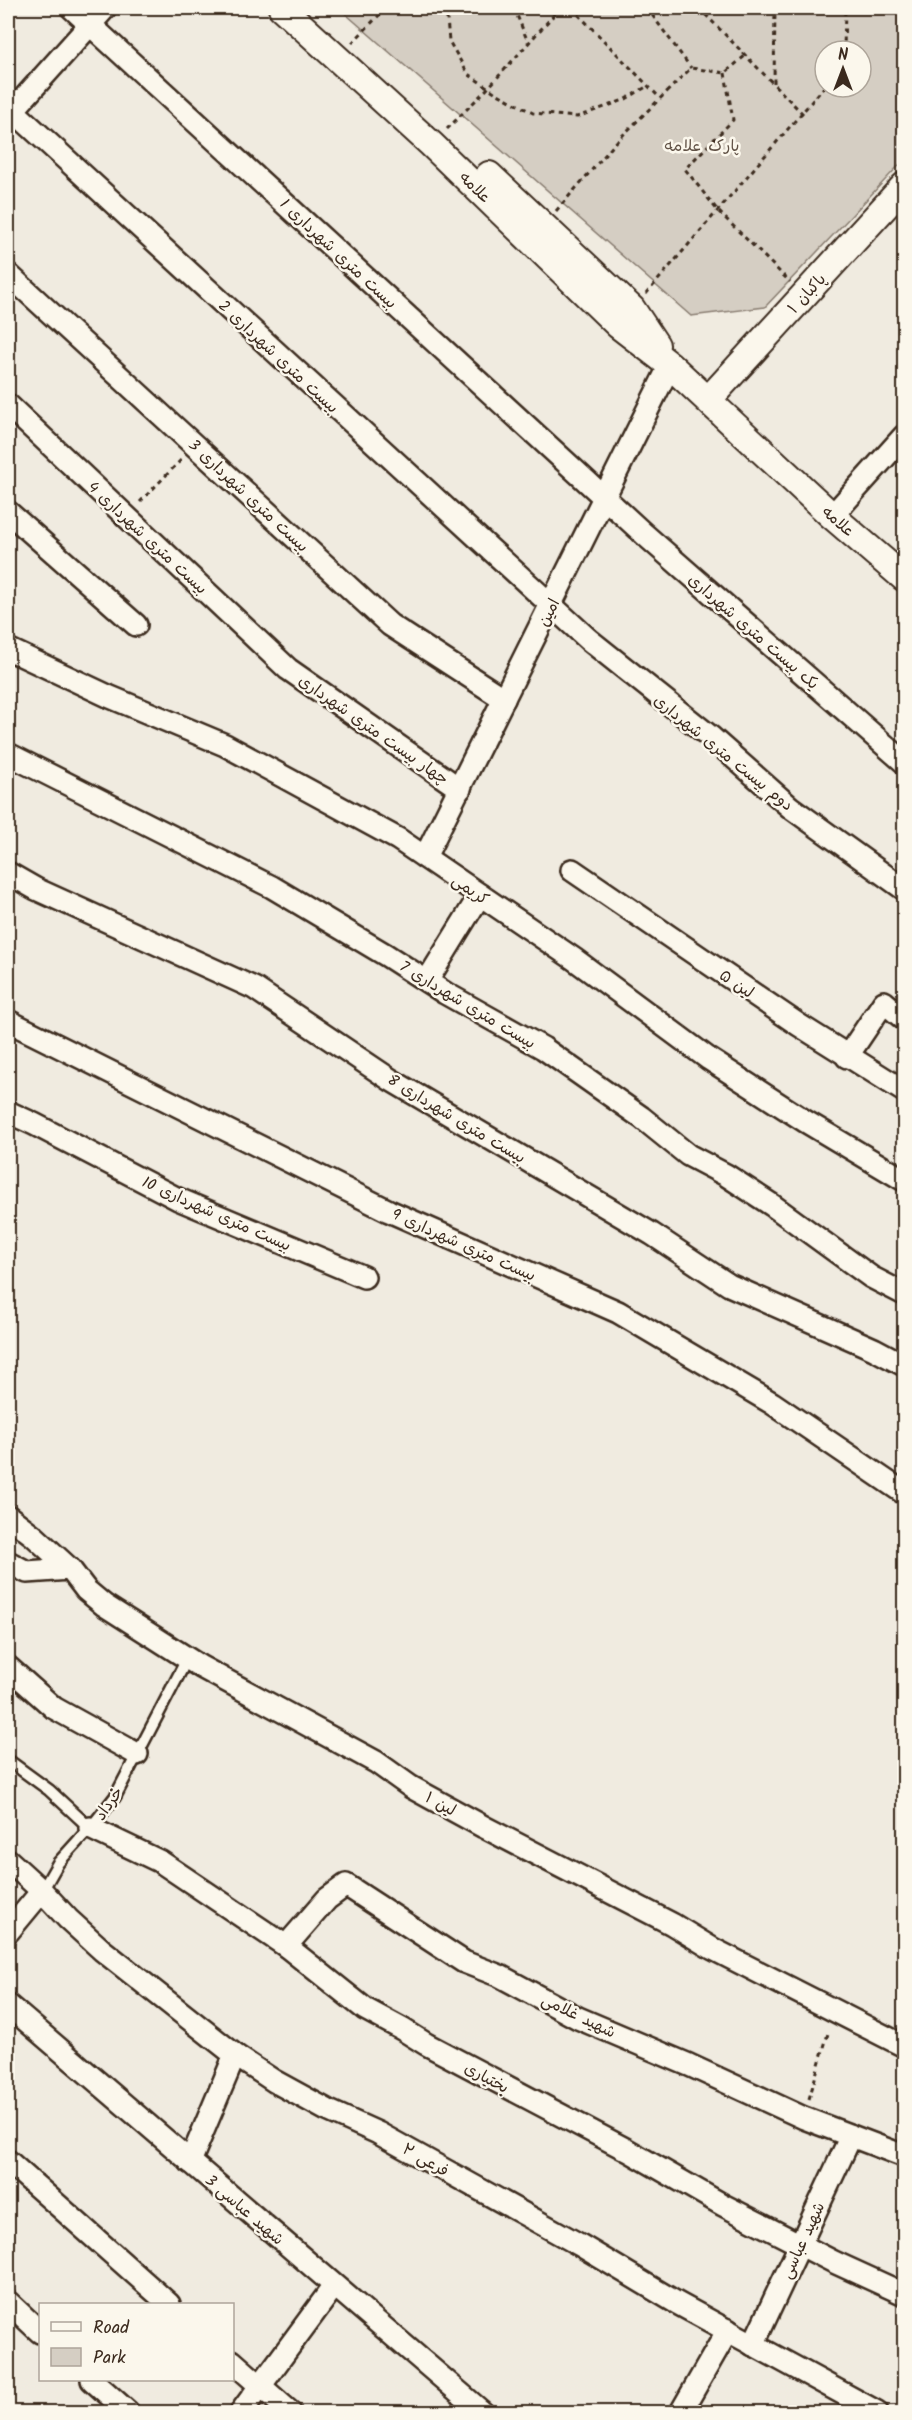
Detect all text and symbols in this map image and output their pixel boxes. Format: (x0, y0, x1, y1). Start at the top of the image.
north arrow (813, 39, 873, 99)
text: N (838, 43, 848, 68)
park label: پارک علامه (665, 134, 739, 159)
street label: علامه (453, 166, 497, 210)
street label: بیست متری شهرداری 1 (274, 193, 402, 315)
street label: پاکبان ۱ (782, 268, 832, 320)
street label: بیست متری شهرداری 2 (212, 294, 344, 420)
street label: بیست متری شهرداری 3 (182, 433, 314, 559)
street label: بیست متری شهرداری 4 (81, 476, 213, 601)
street label: علامه (816, 500, 860, 544)
street label: یک بیست متری شهرداری (682, 568, 824, 696)
street label: امین (532, 594, 567, 631)
street label: چهار بیست متری شهرداری (293, 669, 453, 792)
street label: دوم بیست متری شهرداری (648, 689, 798, 818)
street label: کریمی (446, 868, 494, 912)
street label: بیست متری شهرداری 7 (394, 955, 540, 1056)
street label: لین ۵ (714, 963, 759, 1005)
street label: بیست متری شهرداری 8 (382, 1068, 530, 1171)
street label: بیست متری شهرداری 10 (138, 1170, 295, 1259)
street label: بیست متری شهرداری 9 (387, 1202, 540, 1288)
street label: خرداد (88, 1782, 130, 1826)
street label: لین ۱ (420, 1786, 460, 1823)
street label: شهید غلامی (537, 1988, 620, 2045)
street label: بختیاری (460, 2056, 513, 2100)
street label: ۲ فرعی (397, 2137, 453, 2184)
street label: شهید عباسی 3 (199, 2169, 289, 2252)
street label: شهید عباسی (775, 2198, 832, 2283)
legend (39, 2303, 234, 2381)
text: Road (93, 2314, 130, 2343)
text: Park (93, 2344, 126, 2373)

